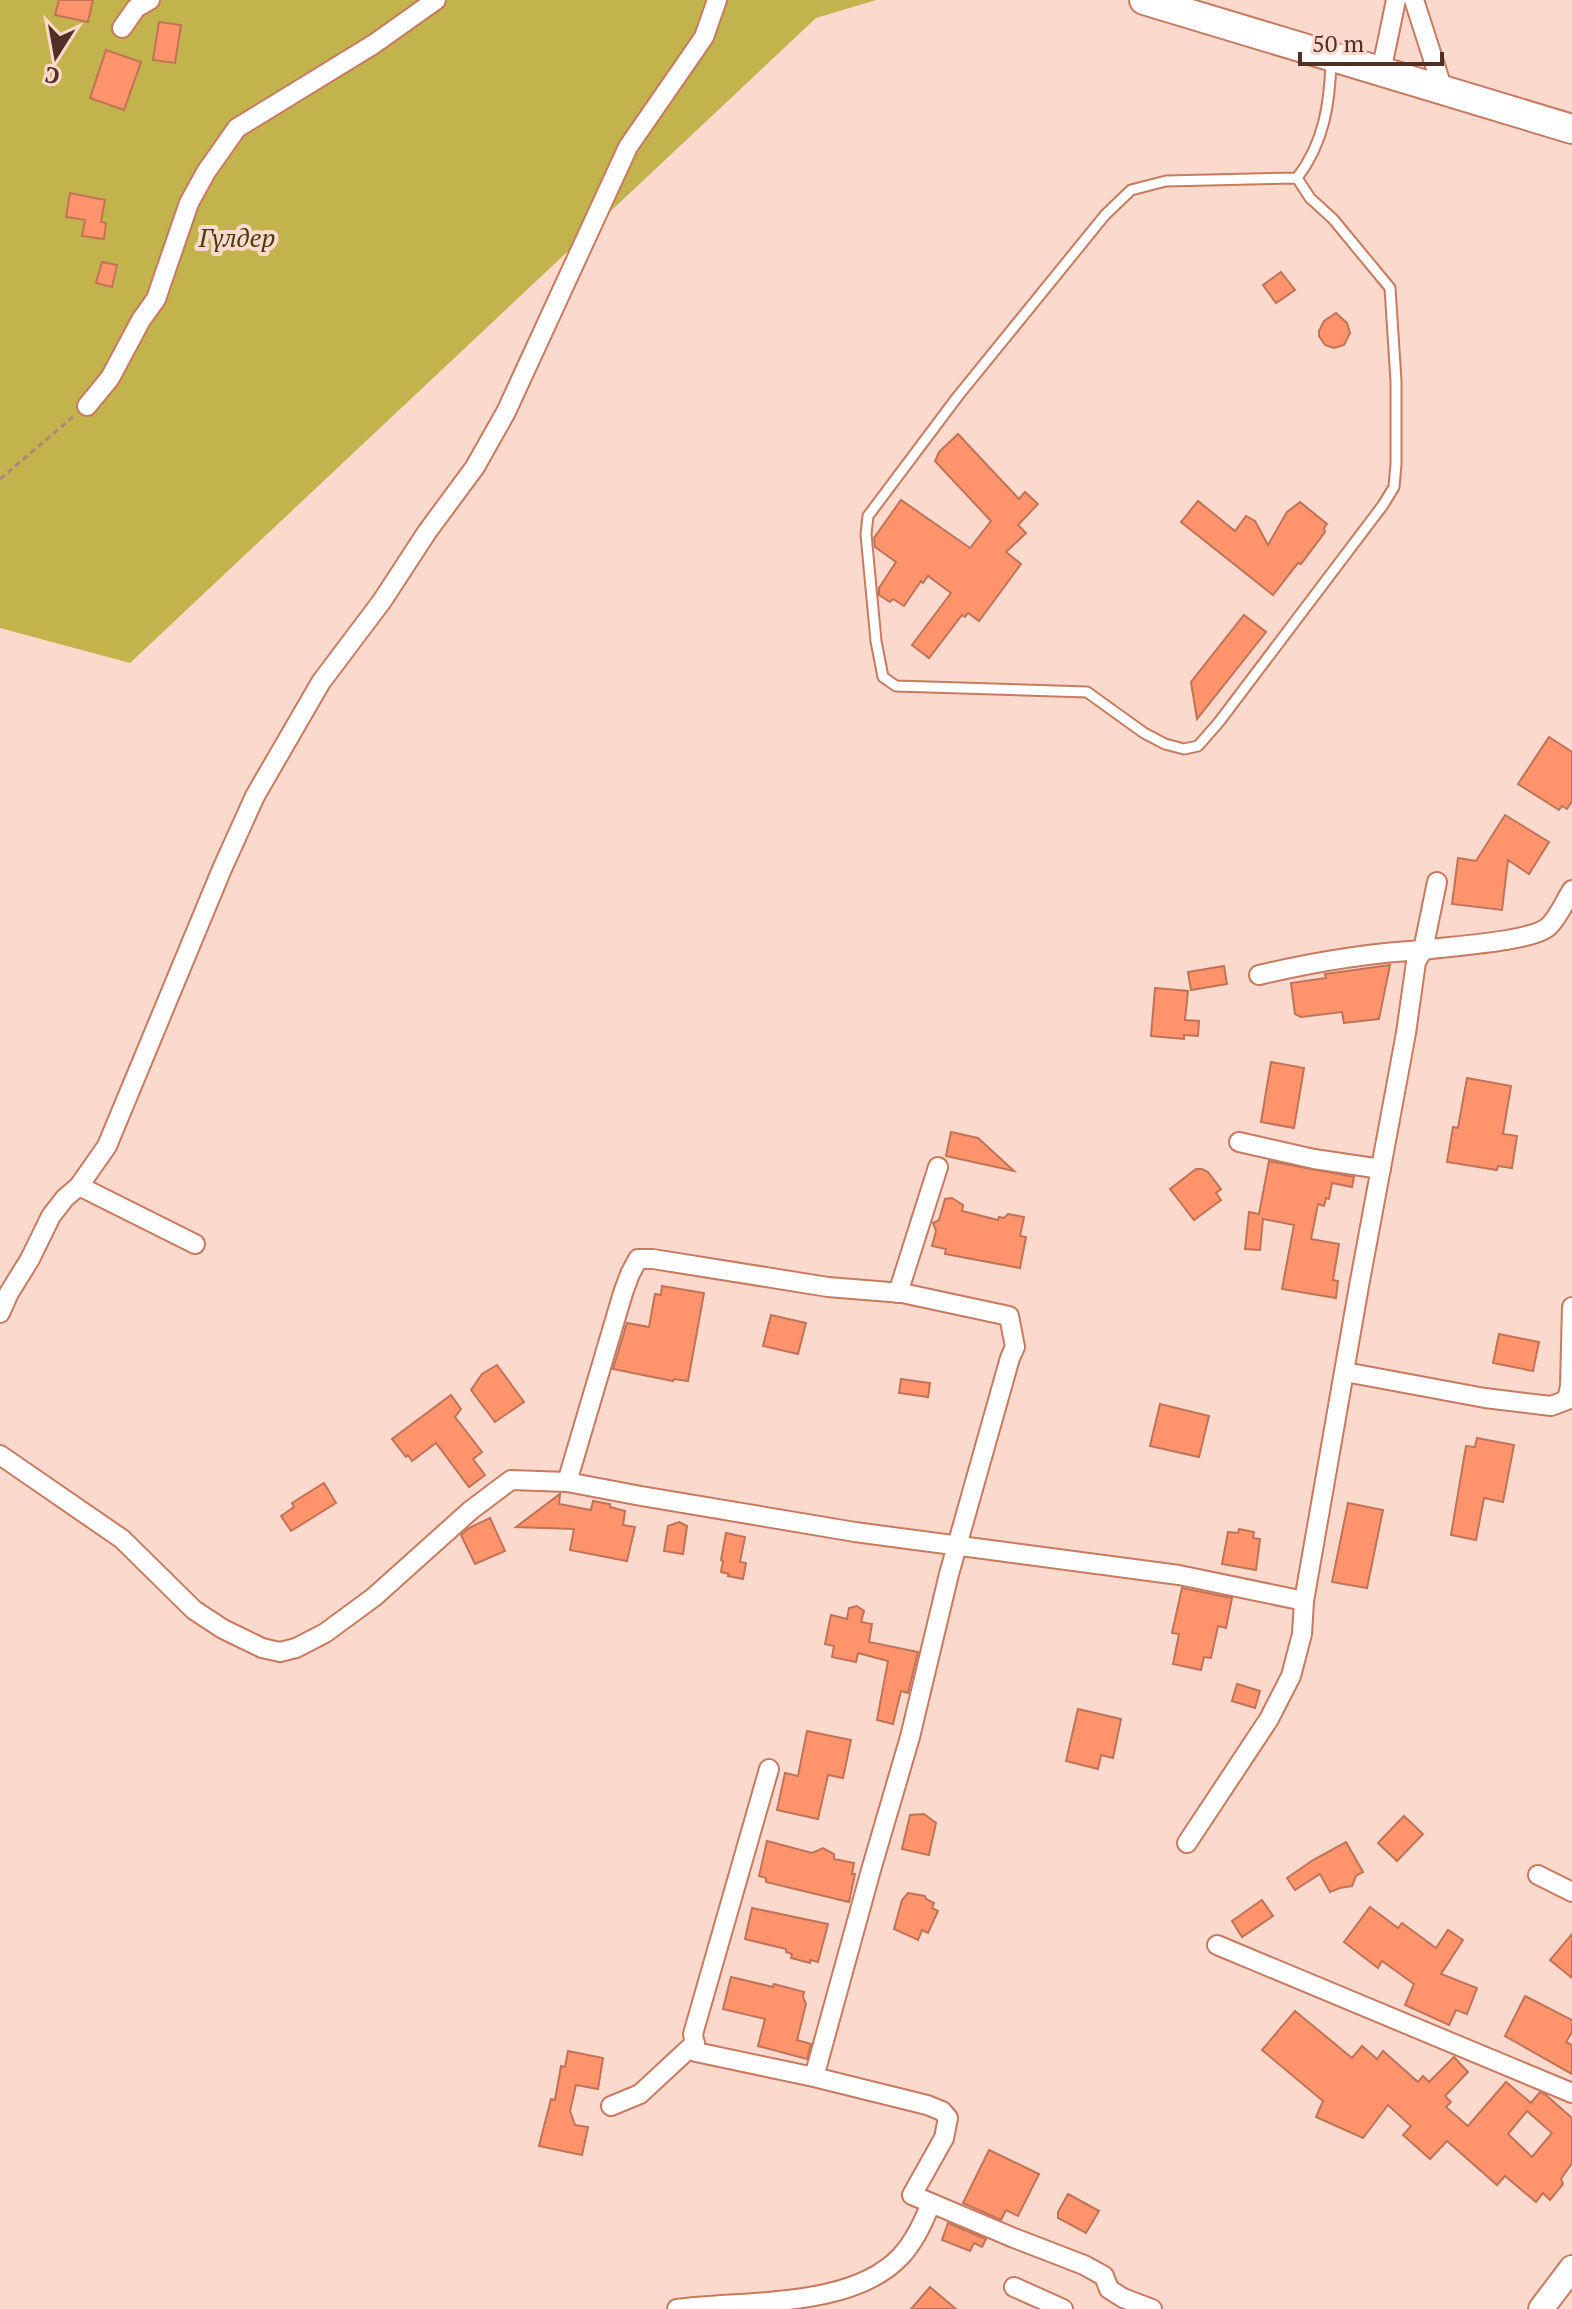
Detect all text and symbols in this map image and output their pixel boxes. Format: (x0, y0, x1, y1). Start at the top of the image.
north arrow (16, 16, 96, 96)
scale bar (1300, 16, 1442, 66)
text: 50 m (1312, 27, 1364, 59)
text: С (42, 61, 62, 92)
park label: Гүлдер (198, 220, 275, 254)

